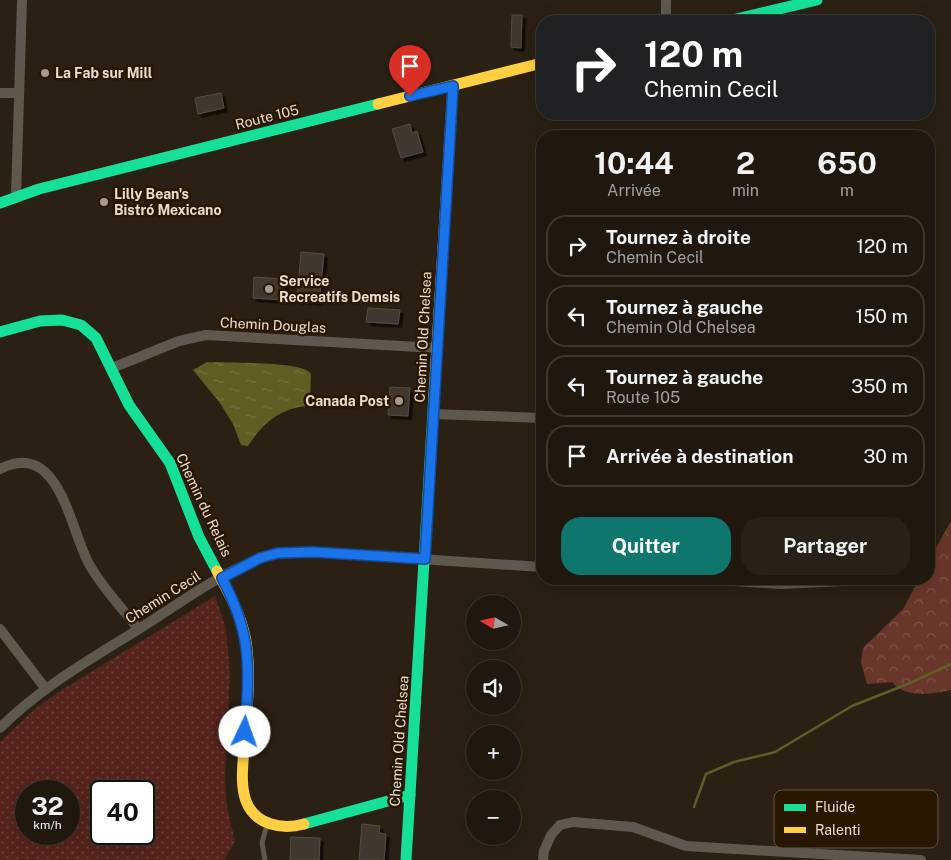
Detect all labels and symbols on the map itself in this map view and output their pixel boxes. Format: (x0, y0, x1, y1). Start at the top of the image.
pin (389, 45, 431, 96)
place label: La Fab sur Mill (55, 65, 153, 81)
marker: La Fab sur Mill (39, 67, 51, 79)
street label: Route 105 (234, 101, 300, 133)
place label: Lilly Bean's Bistró Mexicano (114, 186, 221, 218)
marker: Lilly Bean's Bistró Mexicano (98, 196, 110, 208)
street label: Chemin Old Chelsea (412, 271, 434, 403)
place label: Service Recreatifs Demsis (279, 273, 400, 305)
marker: Service Recreatifs Demsis (263, 283, 275, 295)
street label: Chemin Douglas (220, 314, 326, 336)
place label: Canada Post (305, 393, 389, 409)
marker: Canada Post (393, 395, 405, 407)
street label: Chemin du Relais (173, 451, 235, 559)
street label: Chemin Cecil (122, 568, 204, 626)
north arrow (466, 595, 521, 650)
street label: Chemin Old Chelsea (386, 675, 412, 807)
position arrow (218, 705, 270, 757)
speed limit sign: 40 (90, 780, 155, 845)
legend (774, 790, 938, 848)
text: Fluide (815, 799, 855, 815)
text: Ralenti (815, 822, 861, 838)

